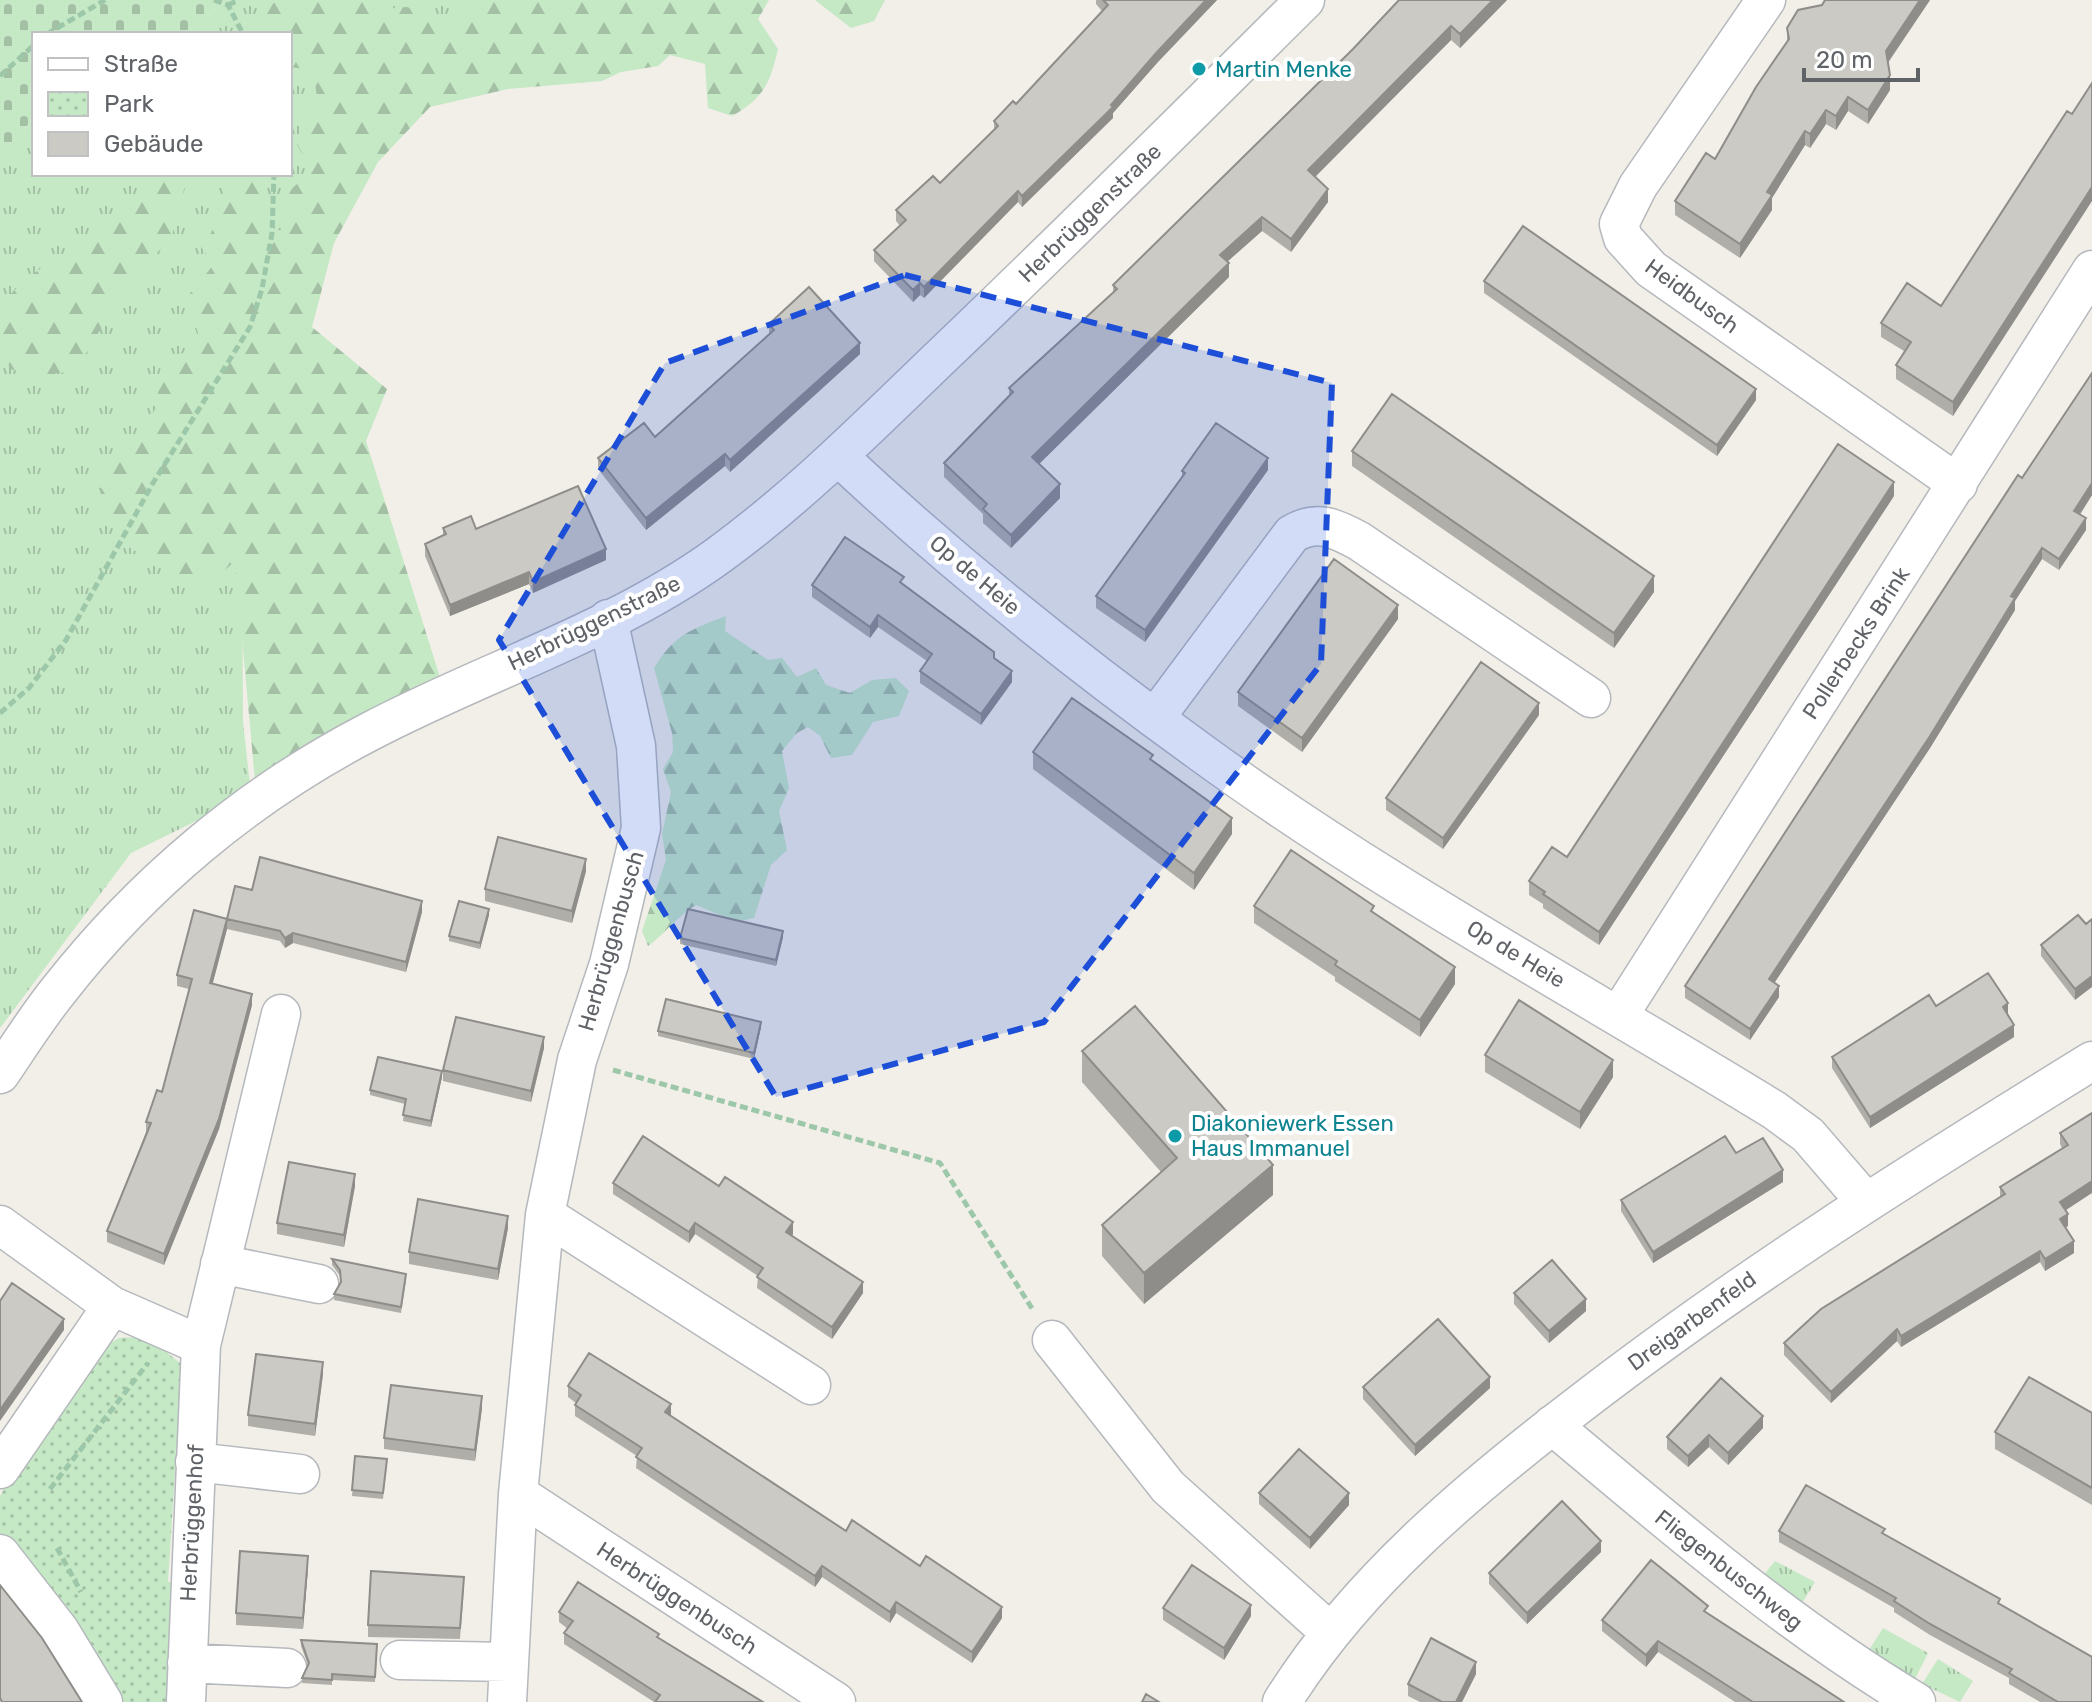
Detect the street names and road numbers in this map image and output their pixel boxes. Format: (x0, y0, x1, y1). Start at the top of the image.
street label: Herbrüggenstraße (1013, 138, 1167, 288)
street label: Heidbusch (1640, 253, 1744, 339)
street label: Op de Heie (924, 529, 1026, 621)
street label: Pollerbecks Brink (1797, 561, 1916, 724)
street label: Herbrüggenstraße (503, 570, 685, 676)
street label: Herbrüggenbusch (572, 848, 650, 1034)
street label: Op de Heie (1462, 914, 1570, 994)
street label: Dreigarbenfeld (1623, 1265, 1761, 1377)
street label: Herbrüggenhof (174, 1443, 210, 1602)
street label: Fliegenbuschweg (1650, 1504, 1808, 1636)
street label: Herbrüggenbusch (592, 1536, 762, 1660)

